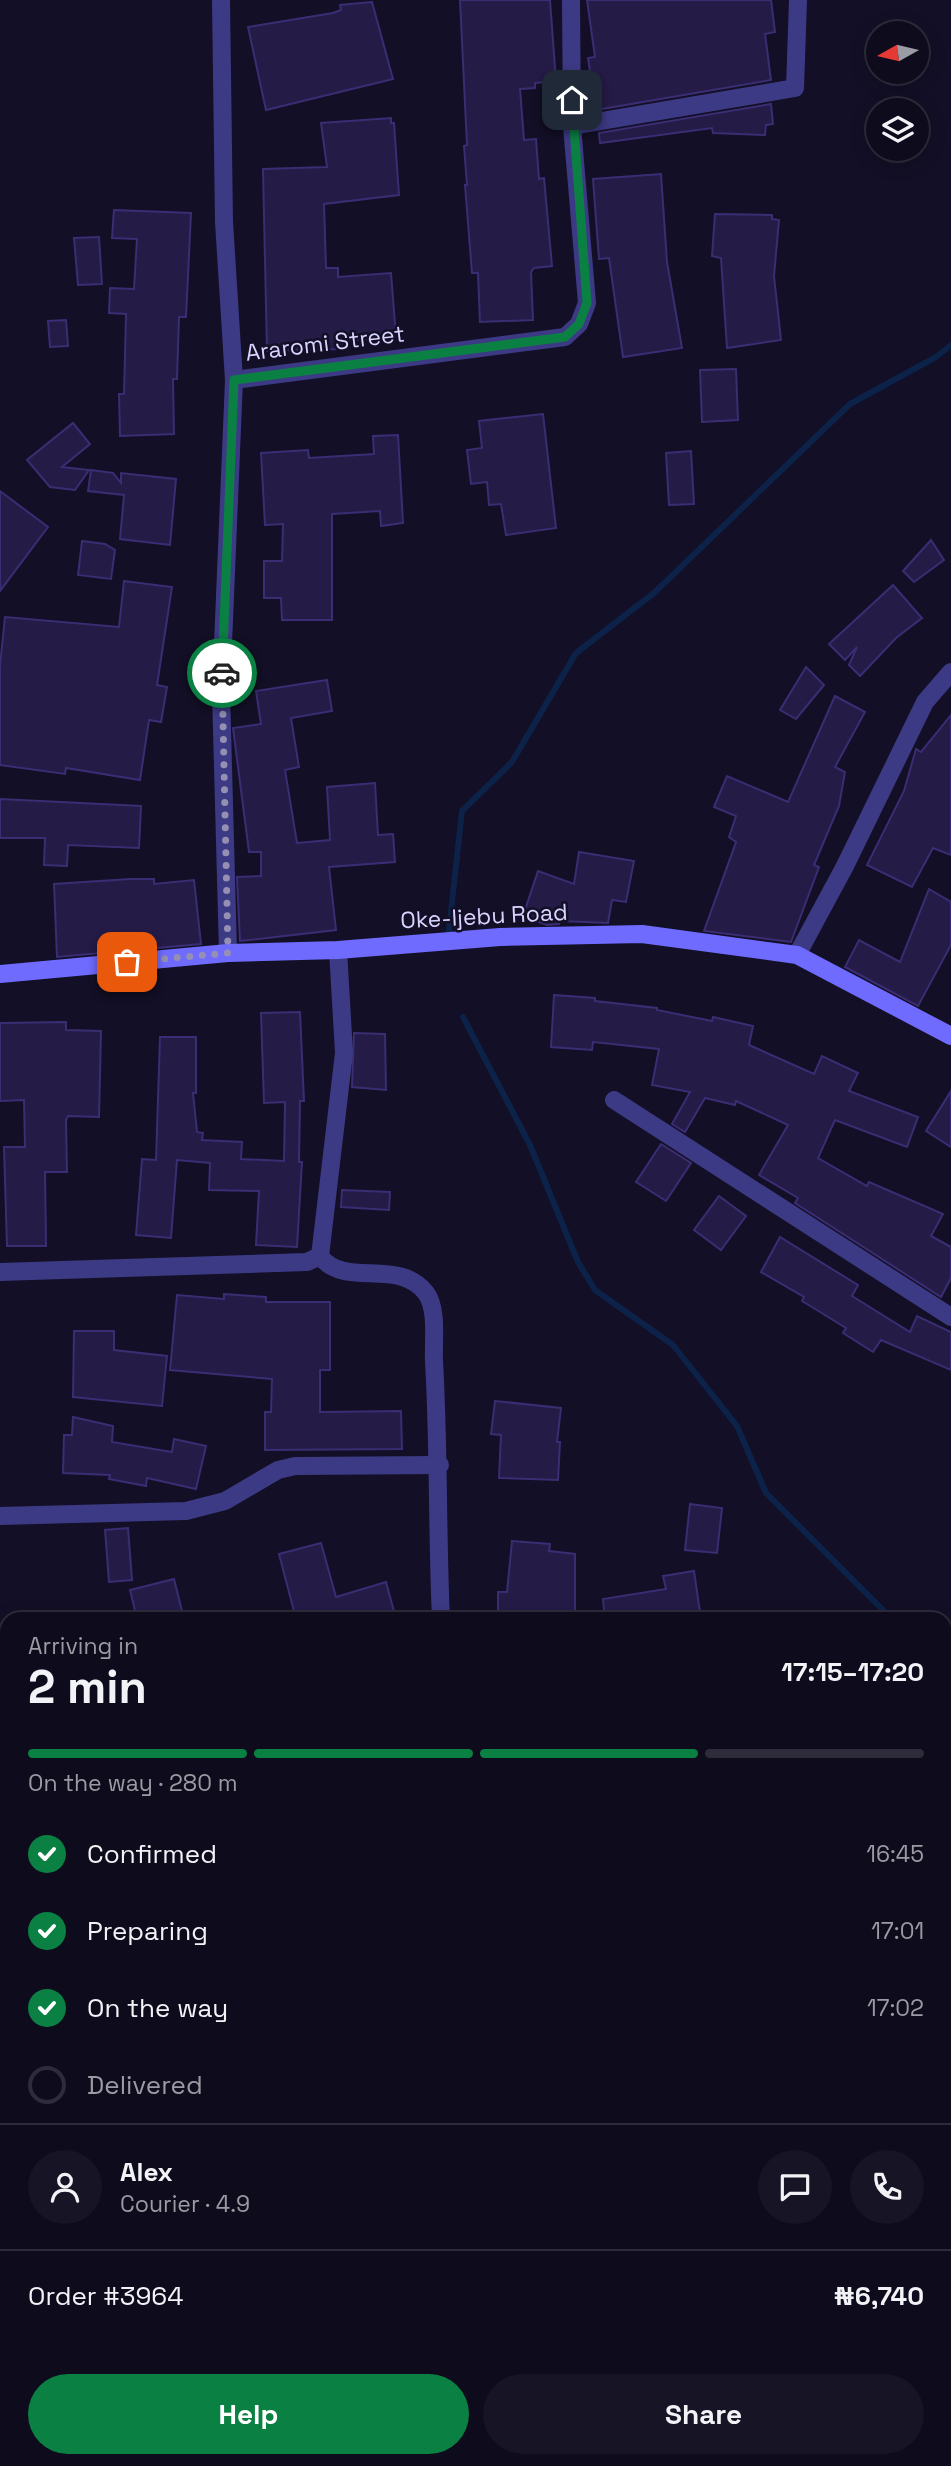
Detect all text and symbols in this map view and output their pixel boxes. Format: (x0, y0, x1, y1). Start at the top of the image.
north arrow (866, 21, 929, 84)
map controls (866, 21, 929, 161)
pin (542, 70, 602, 130)
icon: home (553, 81, 591, 119)
button: layers (866, 98, 929, 161)
street label: Araromi Street (244, 318, 406, 368)
courier (187, 638, 257, 708)
icon: car (203, 654, 241, 692)
street label: Oke-Ijebu Road (400, 897, 568, 935)
pin (97, 932, 157, 992)
icon: bag (108, 943, 146, 981)
text: Arriving in (28, 1631, 138, 1661)
text: 17:15–17:20 (781, 1655, 924, 1689)
text: 2 min (28, 1658, 147, 1716)
text: On the way · 280 m (28, 1768, 238, 1798)
icon: check (28, 1835, 66, 1873)
text: Confirmed (87, 1837, 217, 1871)
text: 16:45 (866, 1839, 924, 1869)
icon: check (28, 1912, 66, 1950)
text: Preparing (87, 1914, 208, 1948)
text: 17:01 (871, 1916, 924, 1946)
icon: check (28, 1989, 66, 2027)
text: On the way (87, 1991, 228, 2025)
text: 17:02 (867, 1993, 924, 2023)
text: Delivered (87, 2068, 203, 2102)
button: person (28, 2150, 102, 2224)
button: chat (758, 2150, 832, 2224)
button: phone (850, 2150, 924, 2224)
text: Alex (120, 2155, 173, 2189)
text: Courier · 4.9 (120, 2189, 250, 2219)
text: Order #3964 (28, 2279, 183, 2313)
text: ₦6,740 (834, 2279, 924, 2313)
button: Help (28, 2374, 469, 2454)
button: Share (483, 2374, 924, 2454)

